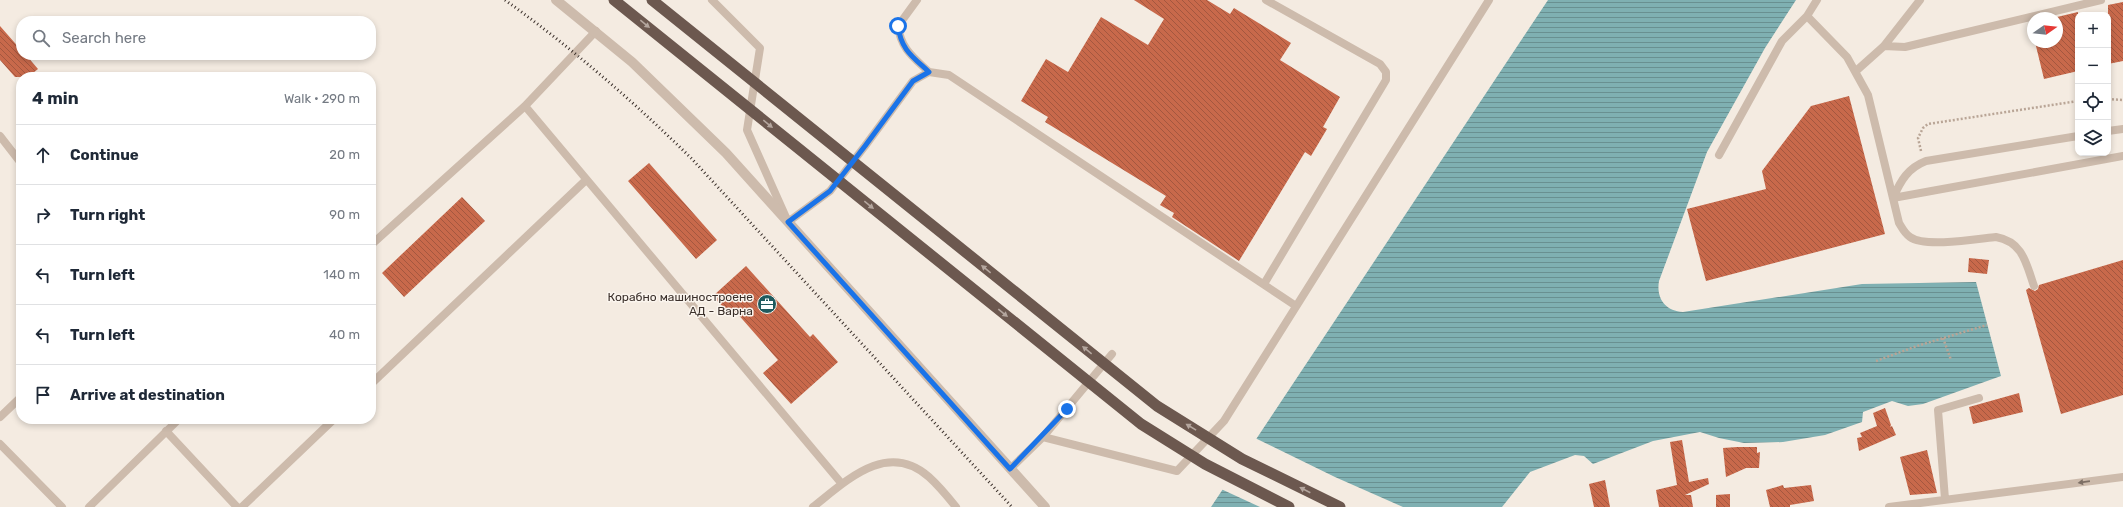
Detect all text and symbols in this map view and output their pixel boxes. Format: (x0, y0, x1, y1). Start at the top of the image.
north arrow (2027, 12, 2063, 48)
map controls (2075, 12, 2111, 156)
button: + (2075, 12, 2111, 48)
search box (16, 16, 376, 60)
route start (889, 17, 907, 35)
one-way arrow (639, 20, 650, 29)
icon: search (30, 27, 52, 49)
text: Search here (62, 29, 146, 47)
button: − (2075, 48, 2111, 84)
button: locate (2075, 84, 2111, 120)
text: 4 min (32, 88, 79, 108)
text: Walk · 290 m (284, 91, 360, 106)
one-way arrow (762, 119, 773, 128)
button: layers (2075, 120, 2111, 156)
icon: ahead (32, 144, 54, 166)
text: Continue (70, 146, 139, 164)
text: 20 m (329, 147, 360, 162)
one-way arrow (864, 201, 875, 209)
icon: right (32, 204, 54, 226)
text: Turn right (70, 206, 145, 224)
text: 90 m (329, 207, 360, 222)
icon: left (32, 264, 54, 286)
one-way arrow (980, 264, 991, 273)
text: Turn left (70, 266, 135, 284)
text: 140 m (323, 267, 360, 282)
place label: Корабно машиностроене АД - Варна (608, 290, 753, 318)
office icon: Корабно машиностроене АД - Варна (756, 293, 778, 315)
one-way arrow (998, 308, 1009, 317)
icon: left (32, 324, 54, 346)
text: Turn left (70, 326, 135, 344)
text: 40 m (329, 327, 360, 342)
one-way arrow (1082, 346, 1093, 354)
icon: arrive (32, 384, 54, 406)
text: Arrive at destination (70, 386, 225, 404)
route end (1058, 400, 1076, 418)
one-way arrow (1185, 424, 1197, 431)
one-way arrow (2078, 479, 2091, 485)
one-way arrow (1299, 487, 1311, 494)

